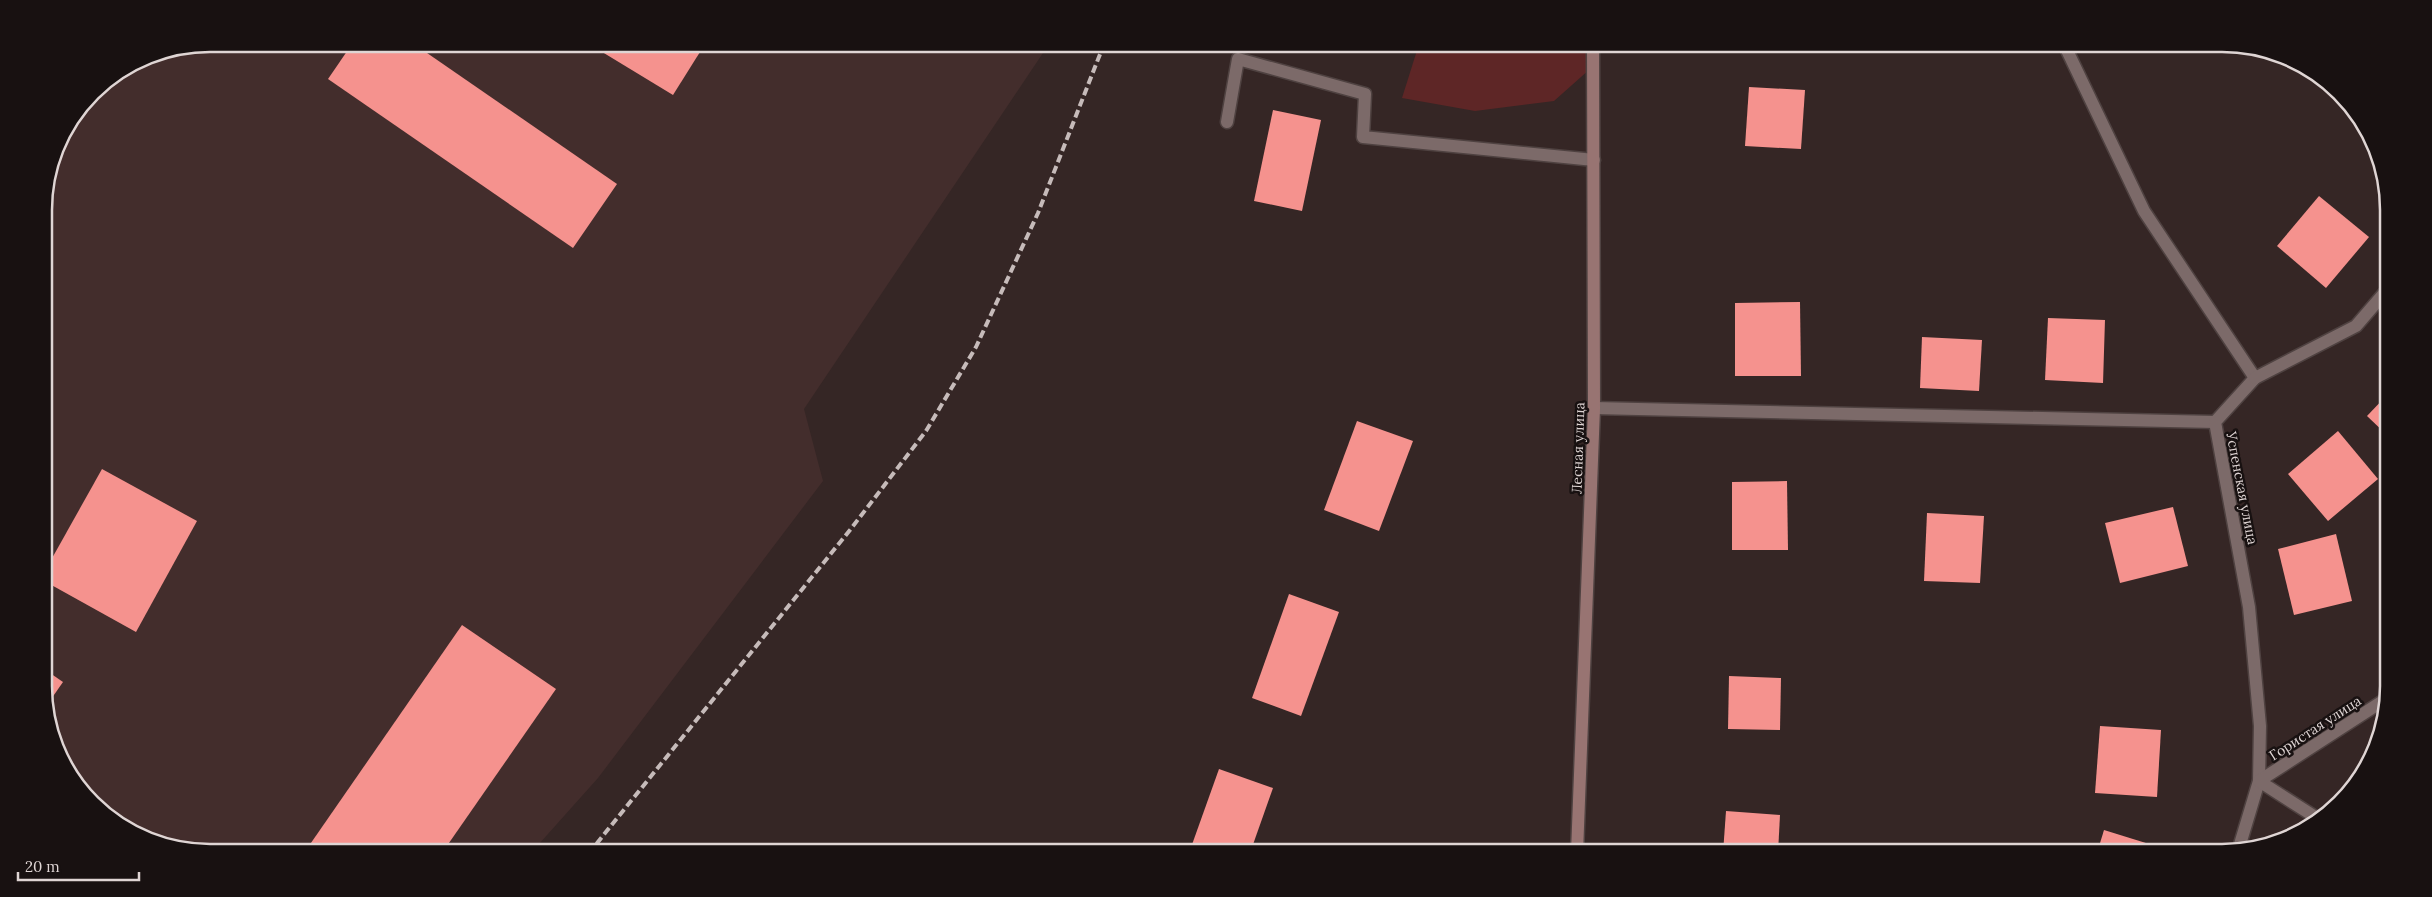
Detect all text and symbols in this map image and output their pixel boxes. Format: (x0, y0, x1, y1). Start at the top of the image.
street label: Лесная улица (1567, 402, 1589, 494)
street label: Успенская улица (2222, 429, 2262, 546)
street label: Гористая улица (2266, 692, 2364, 764)
scale bar (18, 850, 139, 882)
text: 20 m (25, 857, 60, 876)

